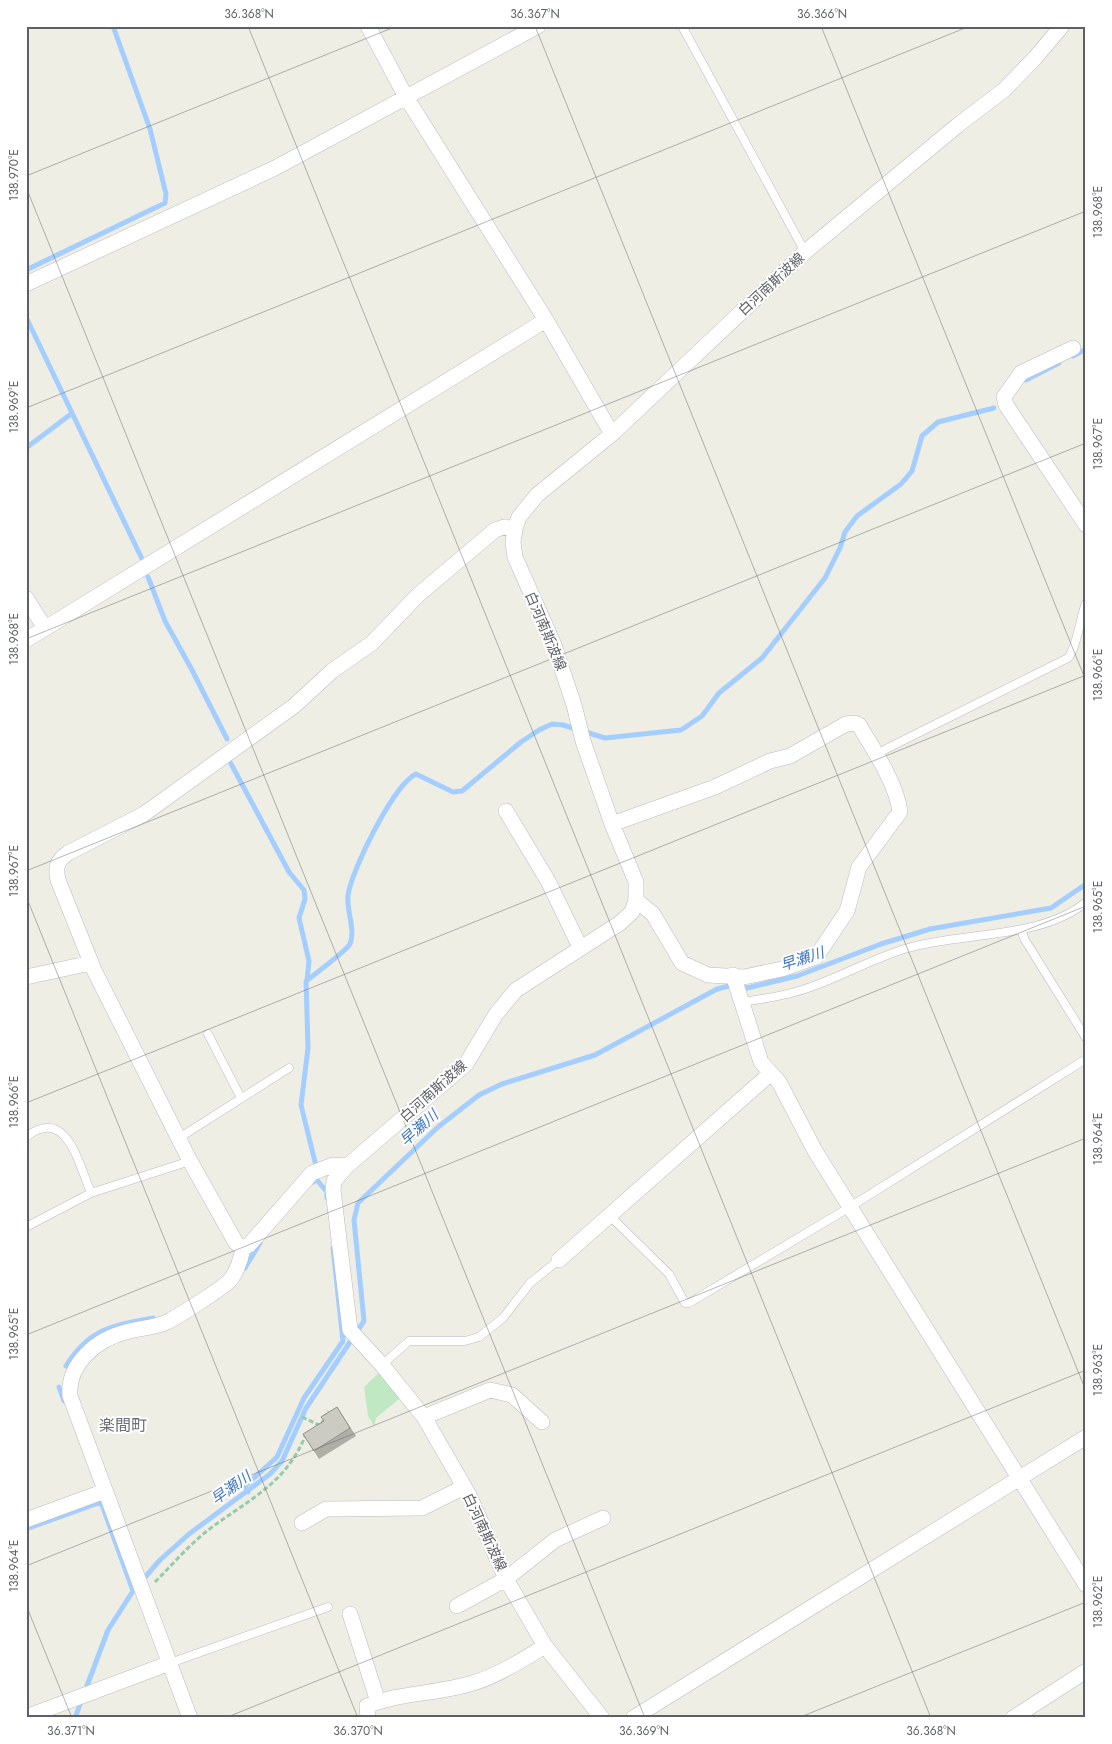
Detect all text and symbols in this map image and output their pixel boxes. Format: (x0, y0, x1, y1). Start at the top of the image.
text: 36.368°N (224, 5, 274, 23)
text: 36.367°N (510, 5, 560, 23)
text: 36.366°N (797, 5, 847, 23)
text: 138.970°E (5, 149, 23, 201)
text: 138.968°E (1089, 186, 1107, 238)
street label: 白河南斯波線 (733, 248, 809, 320)
text: 138.969°E (5, 381, 23, 433)
text: 138.967°E (1089, 418, 1107, 470)
street label: 白河南斯波線 (520, 588, 572, 674)
text: 138.968°E (5, 613, 23, 665)
text: 138.966°E (1089, 649, 1107, 701)
text: 138.967°E (5, 845, 23, 897)
text: 138.965°E (1089, 881, 1107, 933)
water label: 早瀬川 (777, 941, 829, 976)
street label: 白河南斯波線 (395, 1055, 471, 1127)
text: 138.966°E (5, 1076, 23, 1128)
water label: 早瀬川 (395, 1103, 445, 1151)
text: 138.964°E (1089, 1113, 1107, 1165)
text: 138.965°E (5, 1308, 23, 1360)
text: 138.963°E (1089, 1344, 1107, 1396)
district label: 楽間町 (99, 1414, 147, 1437)
water label: 早瀬川 (206, 1465, 257, 1510)
street label: 白河南斯波線 (458, 1490, 512, 1574)
text: 138.964°E (5, 1540, 23, 1592)
text: 138.962°E (1089, 1576, 1107, 1628)
text: 36.371°N (47, 1722, 95, 1740)
text: 36.370°N (333, 1722, 383, 1740)
text: 36.369°N (619, 1722, 669, 1740)
text: 36.368°N (906, 1722, 956, 1740)

